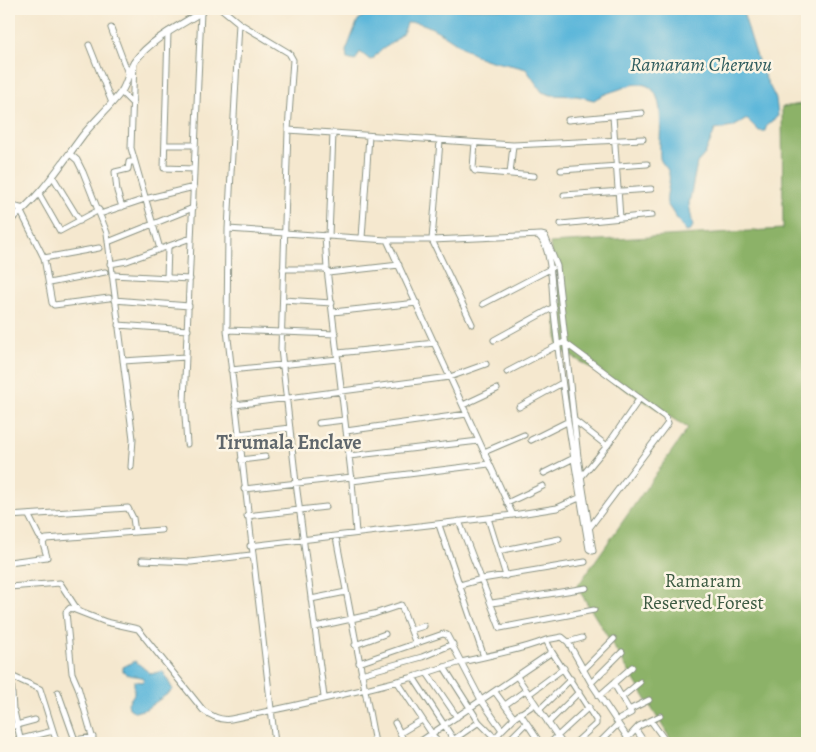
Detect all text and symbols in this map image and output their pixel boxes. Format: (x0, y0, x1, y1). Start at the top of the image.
water label: Ramaram Cheruvu (630, 51, 772, 78)
district label: Tirumala Enclave (216, 429, 362, 456)
park label: Ramaram Reserved Forest (642, 568, 764, 616)

